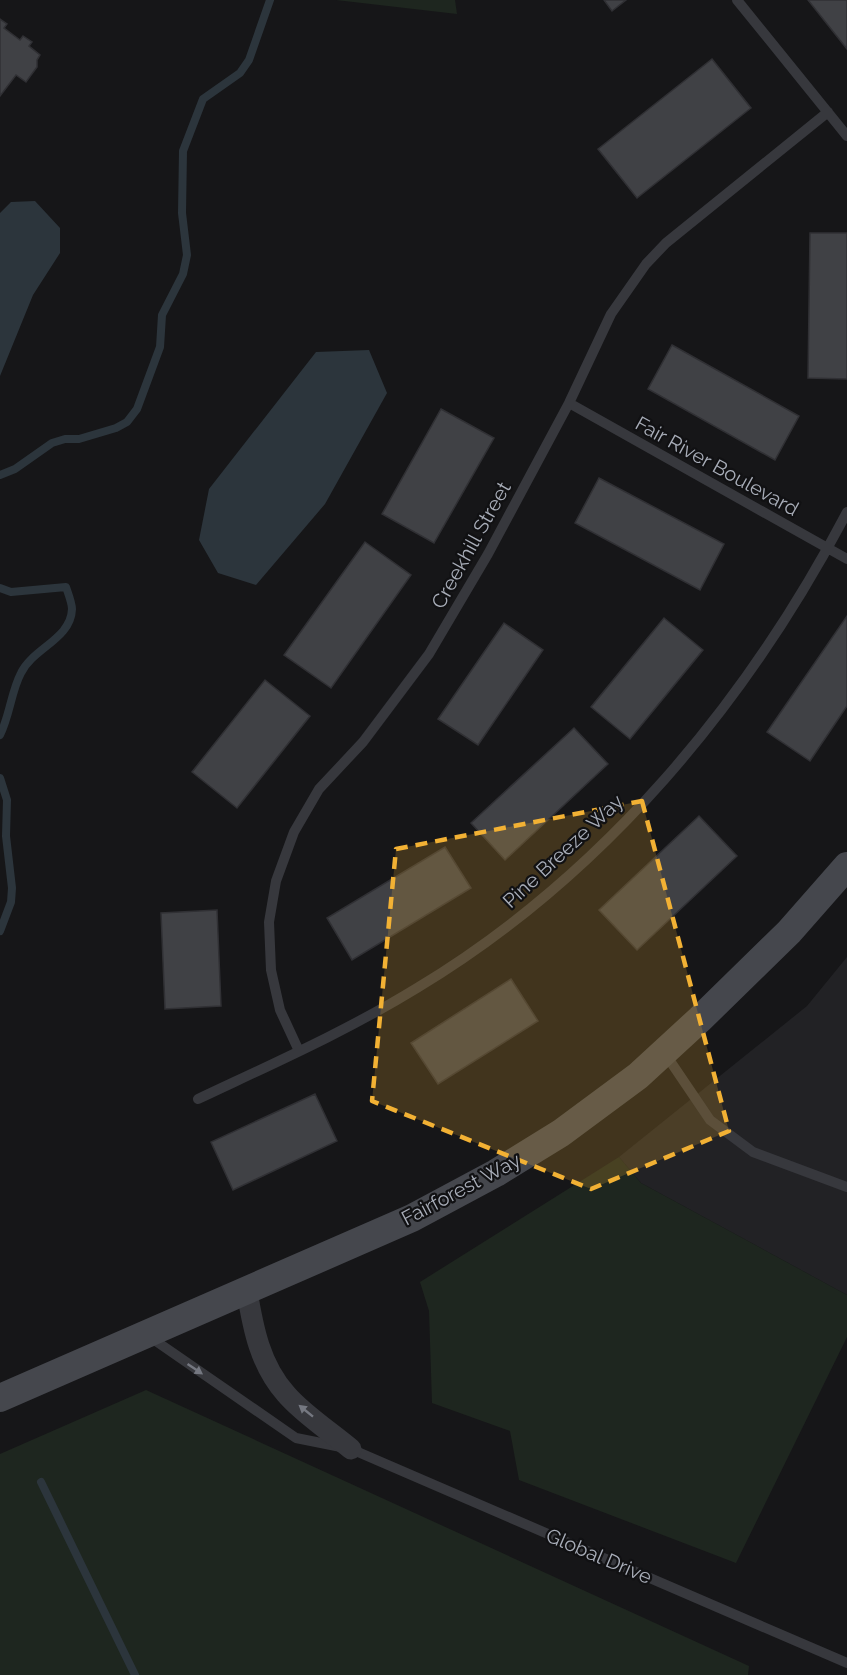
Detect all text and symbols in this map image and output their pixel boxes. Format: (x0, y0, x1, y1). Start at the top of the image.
street label: Fair River Boulevard (631, 411, 803, 521)
street label: Creekhill Street (426, 477, 516, 613)
street label: Pine Breeze Way (498, 789, 628, 913)
street label: Fairforest Way (397, 1147, 525, 1230)
one-way arrow (186, 1363, 202, 1375)
one-way arrow (299, 1405, 314, 1418)
street label: Global Drive (543, 1523, 656, 1589)

